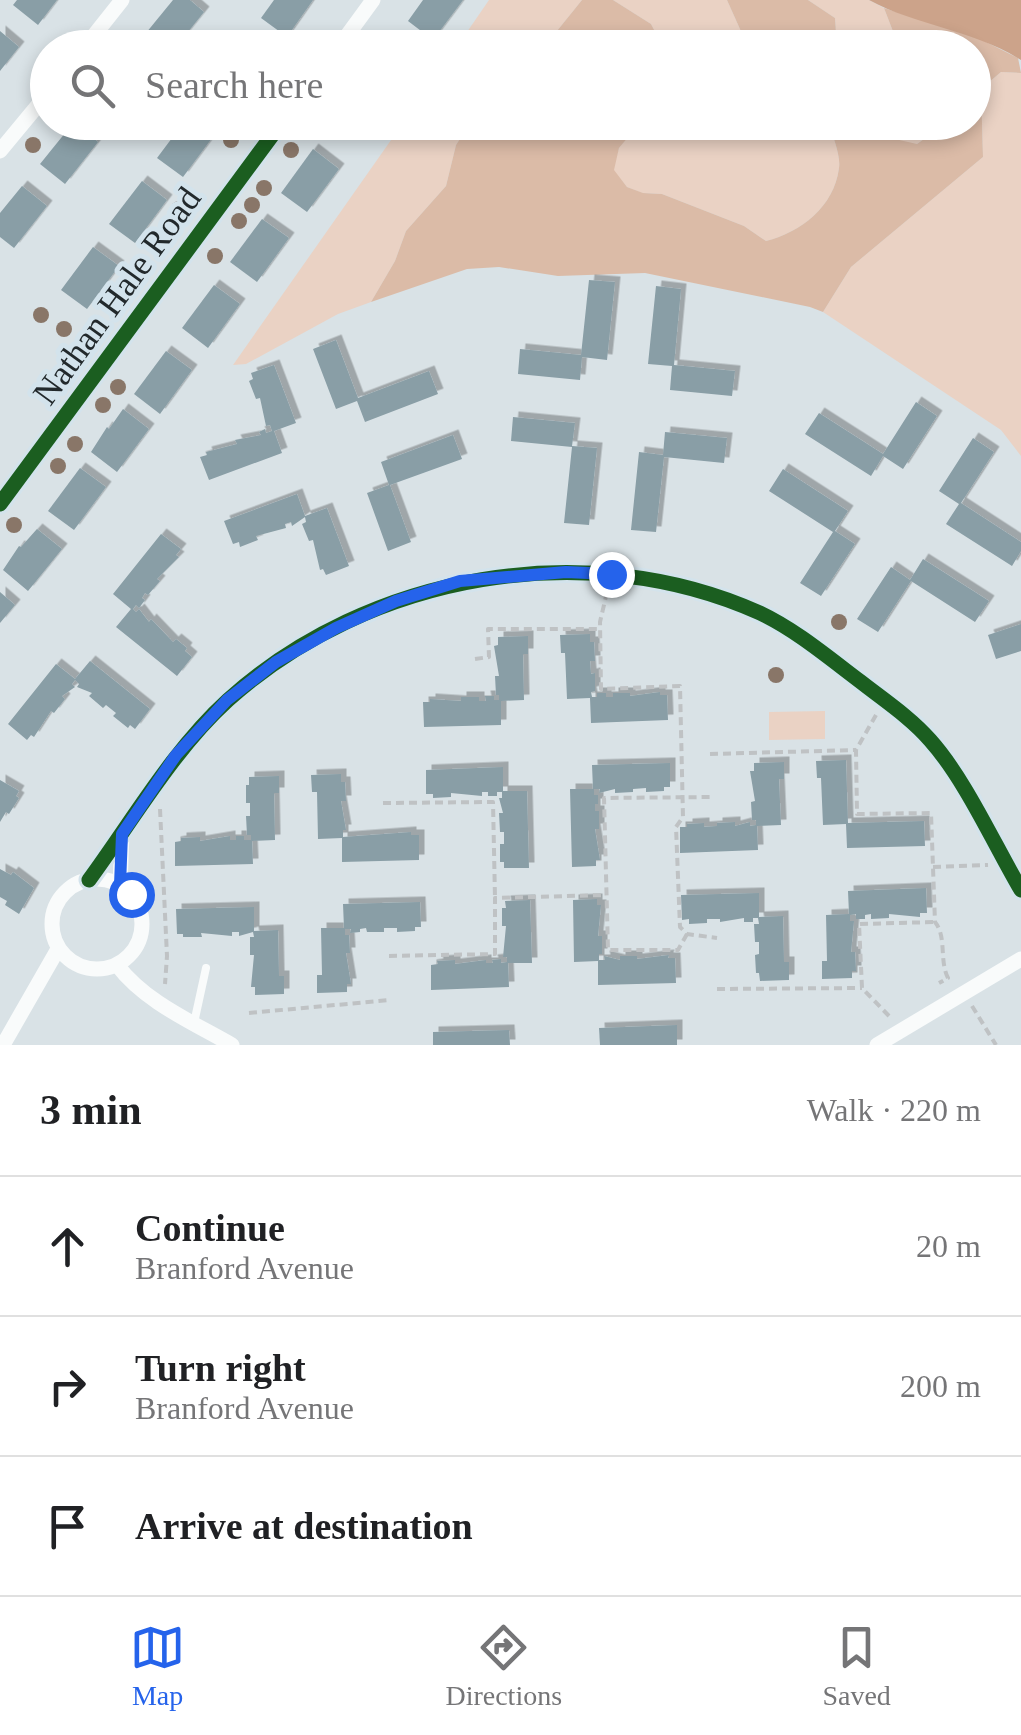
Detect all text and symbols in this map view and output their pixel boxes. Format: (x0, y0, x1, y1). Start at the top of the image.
search box (30, 30, 991, 140)
icon: search (65, 58, 120, 113)
text: Search here (145, 64, 323, 106)
street label: Nathan Hale Road (25, 180, 209, 412)
route end (589, 552, 635, 598)
route start (109, 872, 155, 918)
text: 3 min (40, 1087, 142, 1133)
text: Walk · 220 m (807, 1092, 981, 1128)
text: Continue (135, 1207, 285, 1249)
icon: ahead (40, 1219, 95, 1274)
text: 20 m (916, 1228, 981, 1264)
text: Branford Avenue (135, 1250, 354, 1286)
text: Turn right (135, 1347, 306, 1389)
icon: right (40, 1359, 95, 1414)
text: 200 m (900, 1368, 981, 1404)
text: Branford Avenue (135, 1390, 354, 1426)
icon: arrive (40, 1499, 95, 1554)
text: Arrive at destination (135, 1505, 473, 1547)
tab: Map (130, 1620, 185, 1712)
tab: Directions (445, 1620, 562, 1712)
tab: Saved (822, 1620, 891, 1712)

